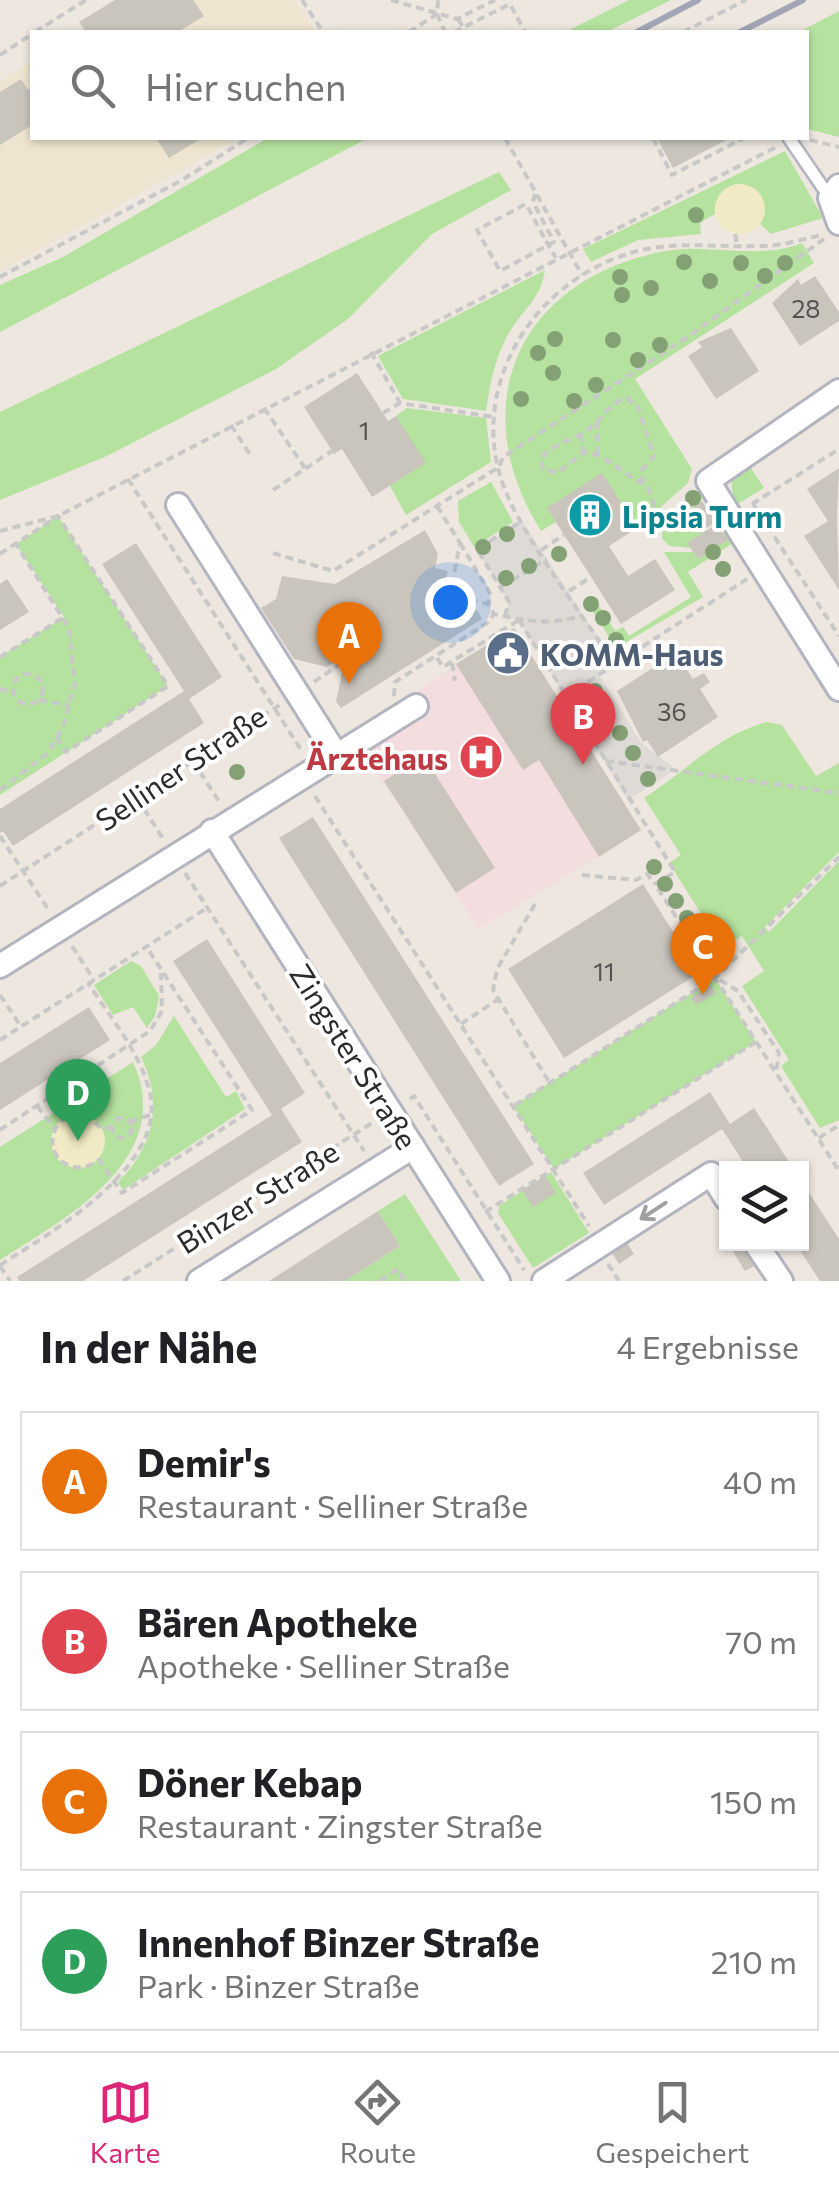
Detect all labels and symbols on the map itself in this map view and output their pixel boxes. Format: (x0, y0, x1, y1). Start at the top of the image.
house number: 28 (792, 293, 820, 323)
house number: 1 (359, 415, 369, 445)
building icon: Lipsia Turm (567, 492, 613, 538)
place label: Lipsia Turm (622, 497, 782, 534)
your location (425, 577, 476, 628)
pin: A (316, 602, 382, 684)
public building icon: KOMM-Haus (485, 630, 531, 676)
place label: KOMM-Haus (540, 635, 723, 672)
pin: B (550, 682, 616, 765)
street label: Selliner Straße (88, 696, 272, 838)
house number: 36 (657, 696, 687, 726)
hospital icon: Ärztehaus (458, 734, 504, 780)
place label: Ärztehaus (306, 739, 448, 776)
pin: C (670, 912, 736, 995)
house number: 11 (593, 956, 615, 986)
street label: Zingster Straße (283, 957, 427, 1155)
pin: D (46, 1058, 110, 1141)
street label: Binzer Straße (169, 1132, 345, 1260)
one-way arrow (639, 1200, 668, 1221)

